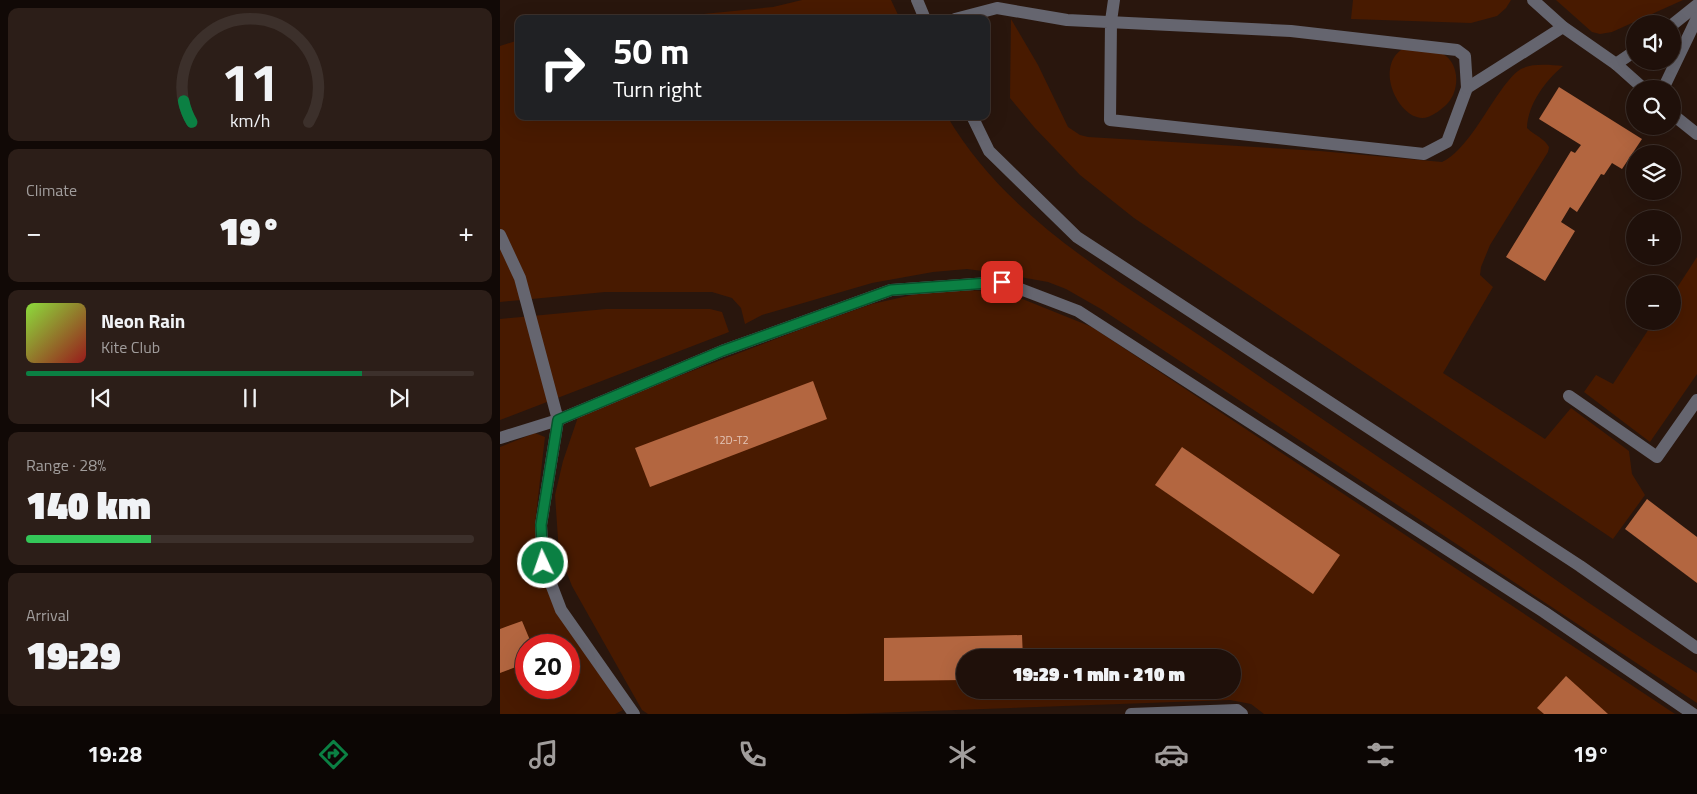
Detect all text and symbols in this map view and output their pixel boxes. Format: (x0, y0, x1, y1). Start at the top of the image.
map controls (1626, 15, 1681, 330)
button: sound (1626, 15, 1681, 70)
text: 50 m (613, 24, 689, 78)
icon: right (530, 35, 595, 100)
text: 11 (221, 42, 279, 121)
text: Turn right (613, 72, 702, 106)
button: search (1626, 80, 1681, 135)
text: km/h (230, 107, 270, 134)
button: layers (1626, 145, 1681, 200)
text: Climate (26, 178, 77, 202)
text: 19° (219, 202, 281, 260)
text: − (26, 210, 42, 253)
text: + (458, 210, 474, 253)
button: + (1626, 210, 1681, 265)
pin (981, 261, 1023, 303)
icon: arrive (988, 268, 1016, 296)
button: − (1626, 275, 1681, 330)
text: Neon Rain (101, 306, 185, 335)
text: Kite Club (101, 335, 160, 359)
icon: previous (87, 384, 115, 412)
icon: pause (236, 384, 264, 412)
icon: next (385, 384, 413, 412)
house number: 12D-T2 (713, 432, 749, 448)
text: Range · 28% (26, 453, 106, 477)
text: 140 km (26, 476, 151, 534)
position arrow (516, 536, 568, 588)
text: Arrival (26, 603, 69, 627)
text: 19:29 (26, 626, 121, 684)
speed limit sign: 20 (515, 634, 580, 699)
text: 19:29 · 1 min · 210 m (1012, 659, 1185, 688)
text: 19:28 (87, 737, 142, 771)
icon: directions (316, 737, 351, 772)
icon: music (526, 737, 561, 772)
icon: phone (735, 737, 770, 772)
icon: climate (945, 737, 980, 772)
icon: car (1154, 737, 1189, 772)
icon: filters (1363, 737, 1398, 772)
text: 19° (1573, 737, 1610, 771)

